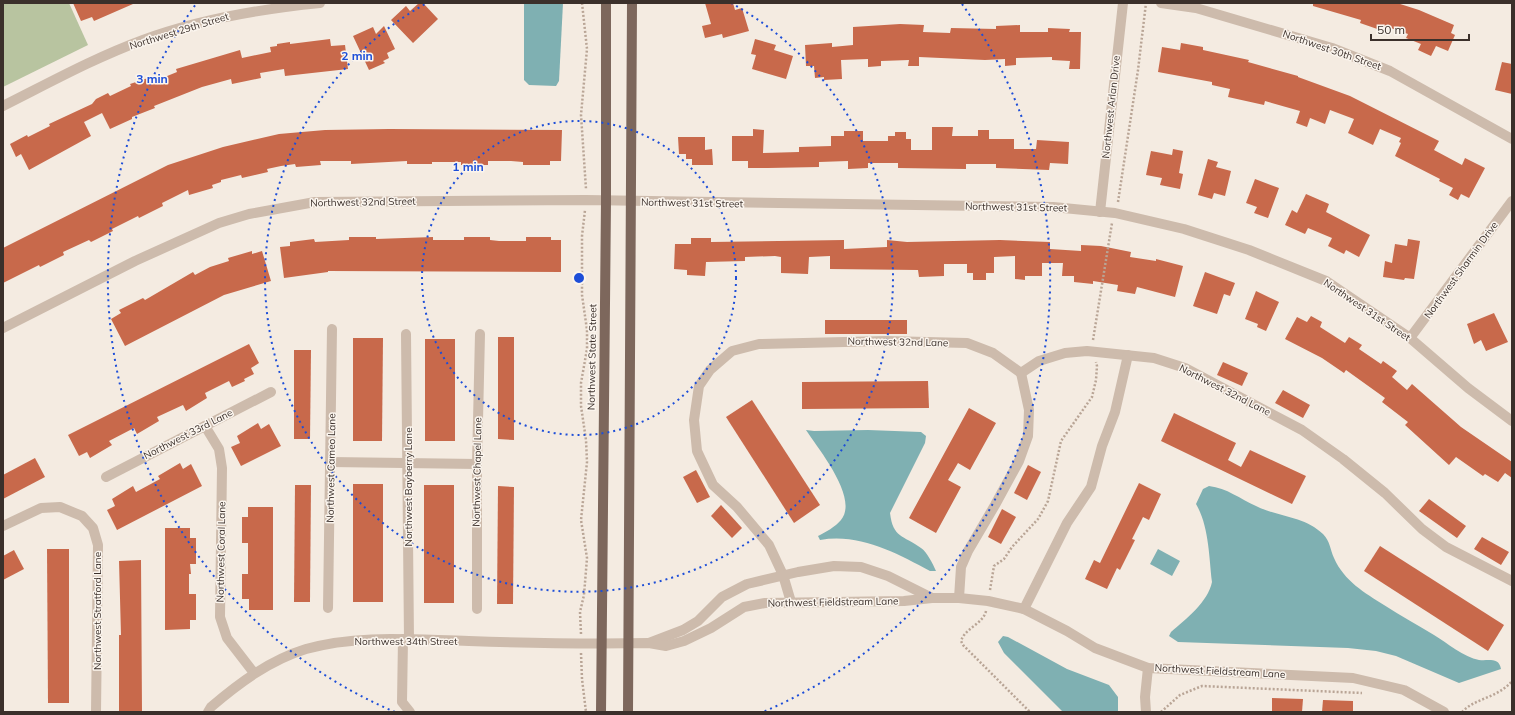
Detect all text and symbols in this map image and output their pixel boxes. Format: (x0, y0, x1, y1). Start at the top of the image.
street label: Northwest 29th Street (128, 10, 231, 52)
scale bar (1371, 16, 1469, 42)
text: 50 m (1377, 22, 1405, 37)
street label: Northwest 30th Street (1281, 27, 1383, 73)
text: 2 min (341, 48, 373, 63)
street label: Northwest Arlan Drive (1099, 55, 1123, 159)
text: 3 min (136, 71, 168, 86)
text: 1 min (452, 159, 484, 174)
street label: Northwest 32nd Street (310, 195, 416, 209)
street label: Northwest 31st Street (641, 196, 744, 210)
street label: Northwest 31st Street (965, 200, 1068, 214)
street label: Northwest Sharmin Drive (1421, 219, 1501, 321)
centre of rings (572, 271, 586, 285)
street label: Northwest 31st Street (1321, 276, 1413, 344)
street label: Northwest State Street (585, 303, 599, 410)
street label: Northwest 32nd Lane (848, 335, 948, 349)
street label: Northwest 32nd Lane (1177, 361, 1273, 419)
street label: Northwest 33rd Lane (141, 406, 235, 462)
street label: Northwest Cameo Lane (324, 413, 338, 523)
street label: Northwest Chapel Lane (470, 417, 484, 527)
street label: Northwest Bayberry Lane (402, 427, 415, 547)
street label: Northwest Coral Lane (214, 501, 228, 603)
street label: Northwest Stratford Lane (91, 552, 104, 670)
street label: Northwest Fieldstream Lane (767, 594, 899, 610)
street label: Northwest 34th Street (354, 635, 458, 648)
street label: Northwest Fieldstream Lane (1154, 661, 1286, 681)

